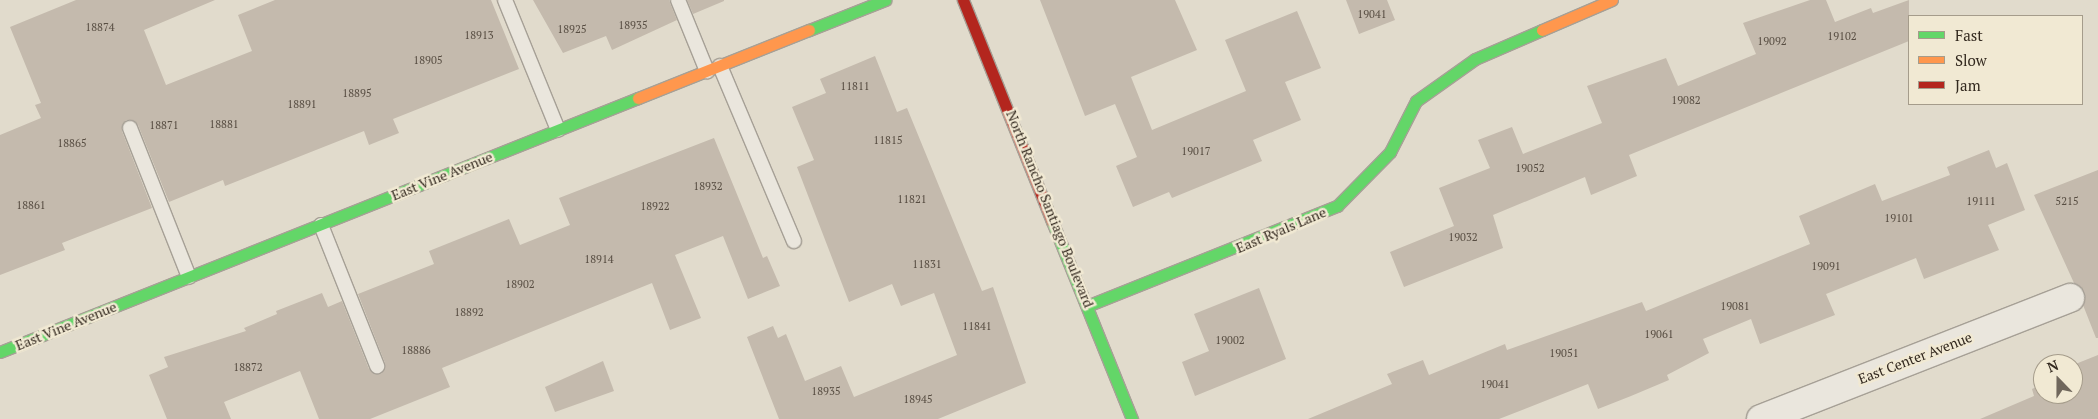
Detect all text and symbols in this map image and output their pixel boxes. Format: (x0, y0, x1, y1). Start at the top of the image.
house number: 19041 (1357, 7, 1387, 21)
legend (1908, 15, 2083, 105)
house number: 18935 (618, 18, 648, 32)
house number: 18874 (85, 20, 115, 34)
house number: 18925 (557, 22, 587, 36)
text: Fast (1955, 25, 1983, 45)
house number: 18913 (464, 28, 494, 42)
house number: 19102 (1827, 29, 1857, 43)
house number: 19092 (1757, 34, 1787, 48)
text: Slow (1955, 50, 1987, 70)
house number: 18905 (413, 53, 443, 67)
text: Jam (1955, 75, 1981, 95)
house number: 11811 (840, 79, 870, 93)
house number: 18895 (342, 86, 372, 100)
house number: 19082 (1671, 93, 1701, 107)
house number: 18891 (287, 97, 317, 111)
street label: North Rancho Santiago Boulevard (1003, 108, 1097, 310)
house number: 18881 (209, 117, 239, 131)
house number: 18871 (149, 118, 179, 132)
house number: 11815 (873, 133, 903, 147)
house number: 18865 (57, 136, 87, 150)
house number: 19017 (1181, 144, 1211, 158)
street label: East Vine Avenue (389, 148, 495, 204)
house number: 19052 (1515, 161, 1545, 175)
house number: 18932 (693, 179, 723, 193)
house number: 11821 (897, 192, 927, 206)
house number: 19111 (1966, 194, 1996, 208)
house number: 5215 (2055, 194, 2079, 208)
house number: 18861 (16, 198, 46, 212)
house number: 18922 (640, 199, 670, 213)
street label: East Ryals Lane (1233, 203, 1329, 257)
house number: 19101 (1884, 211, 1914, 225)
house number: 19032 (1448, 230, 1478, 244)
house number: 18914 (584, 252, 614, 266)
house number: 11831 (912, 257, 942, 271)
house number: 19091 (1811, 259, 1841, 273)
house number: 18902 (505, 277, 535, 291)
street label: East Vine Avenue (13, 298, 119, 354)
house number: 19081 (1720, 299, 1750, 313)
house number: 18892 (454, 305, 484, 319)
house number: 11841 (962, 319, 992, 333)
house number: 19061 (1644, 327, 1674, 341)
street label: East Center Avenue (1856, 329, 1974, 387)
house number: 19002 (1215, 333, 1245, 347)
house number: 18886 (401, 343, 431, 357)
house number: 19051 (1549, 346, 1579, 360)
north arrow (2033, 354, 2083, 404)
text: N (2044, 355, 2061, 376)
house number: 18872 (233, 360, 263, 374)
house number: 19041 (1480, 377, 1510, 391)
house number: 18935 (811, 384, 841, 398)
house number: 18945 (903, 392, 933, 406)

